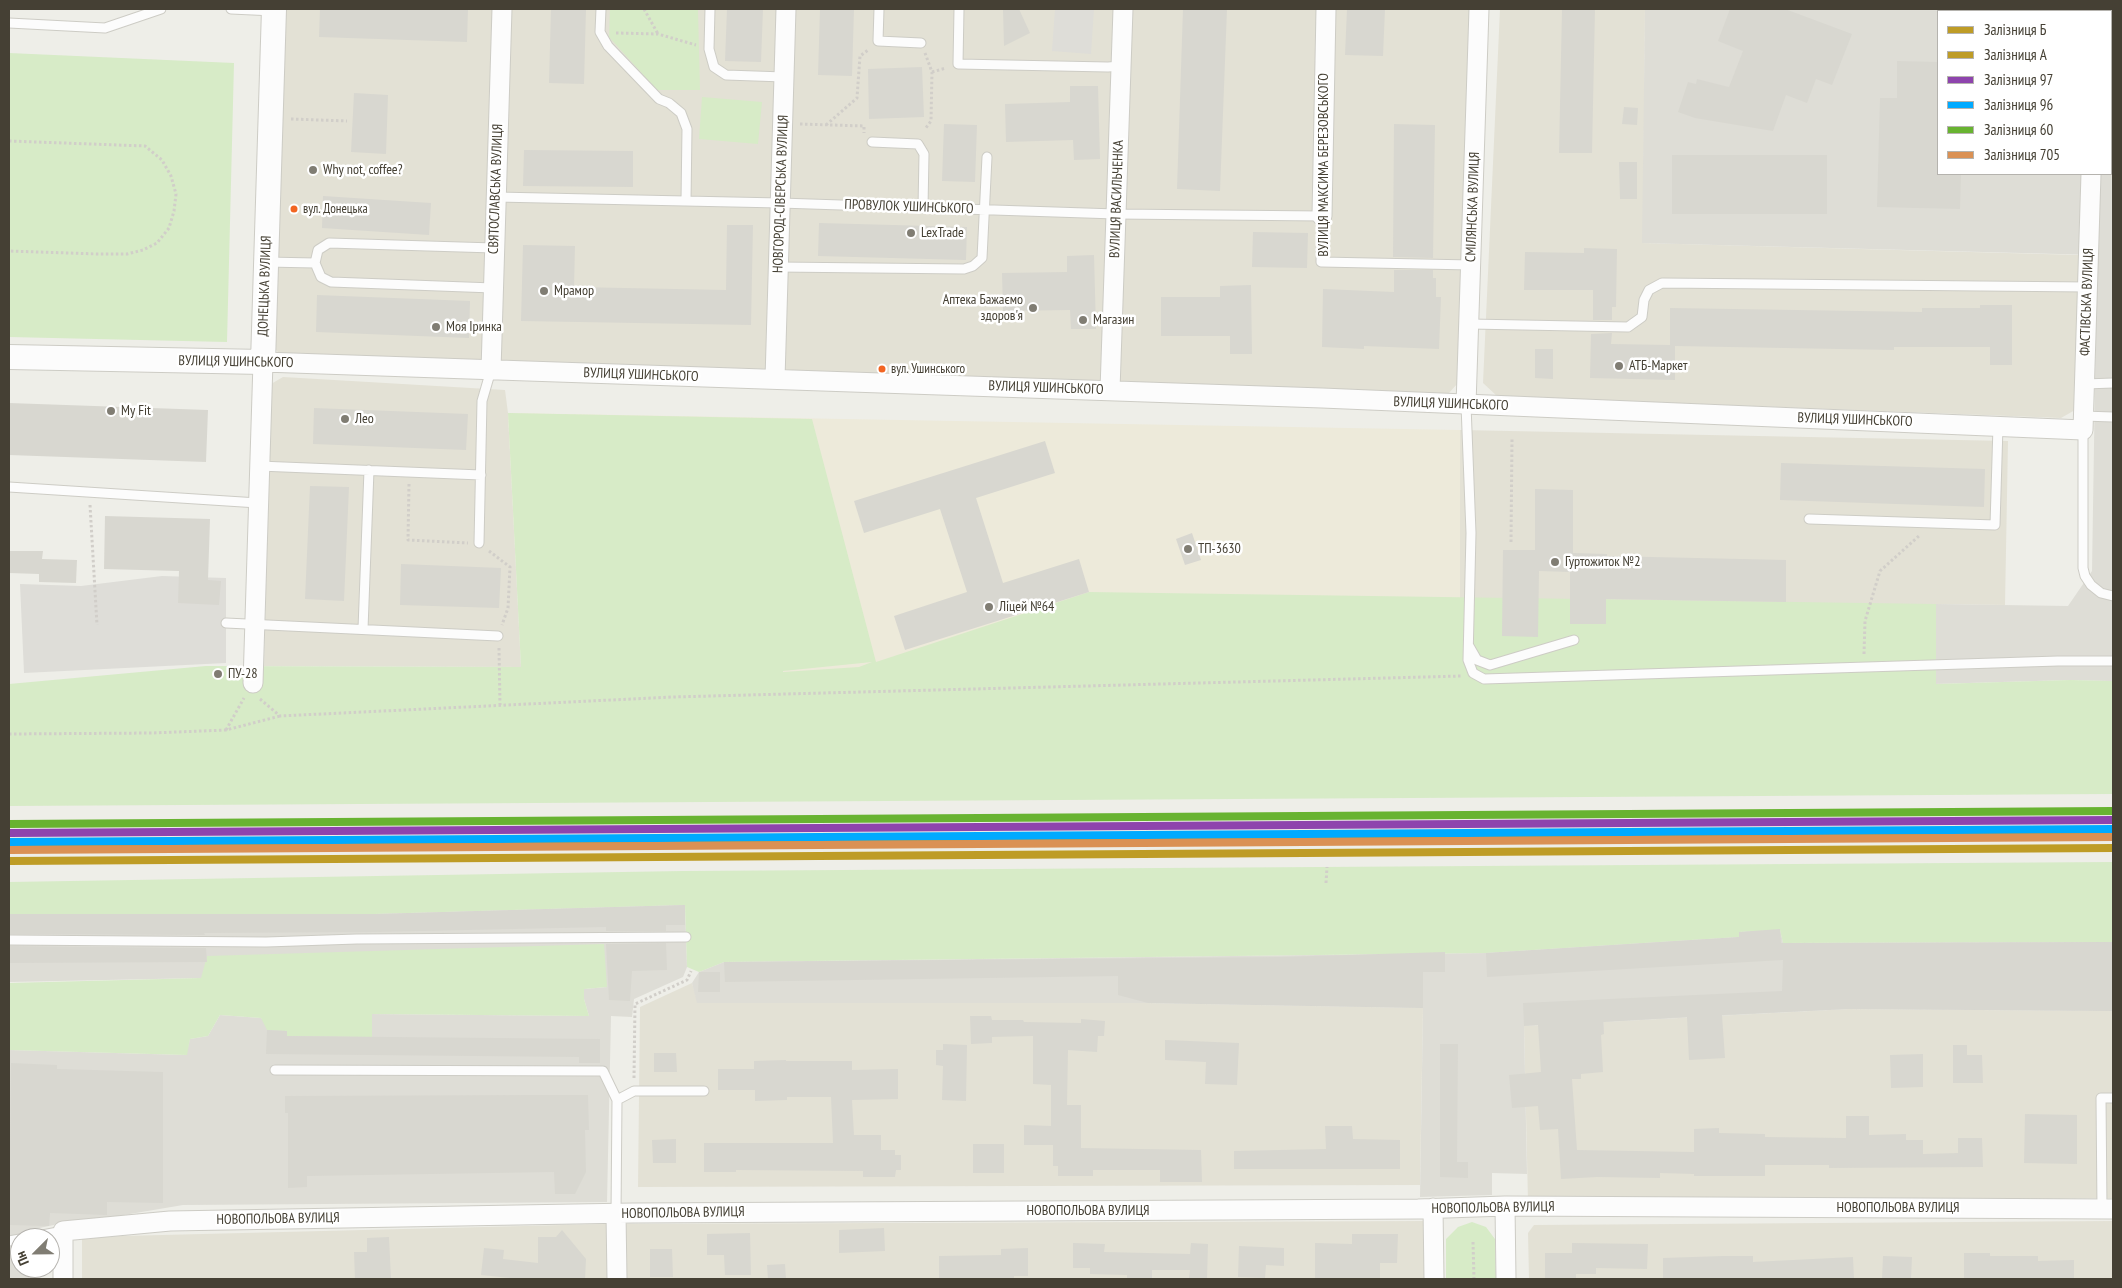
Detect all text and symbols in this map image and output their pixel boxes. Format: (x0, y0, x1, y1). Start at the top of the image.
legend (1937, 10, 2112, 175)
text: Залізниця Б (1984, 20, 2047, 39)
text: Залізниця A (1984, 45, 2047, 64)
text: Залізниця 97 (1984, 70, 2053, 89)
street label: ВУЛИЦЯ МАКСИМА БЕРЕЗОВСЬКОГО (1316, 73, 1332, 257)
text: Залізниця 96 (1984, 95, 2053, 114)
street label: НОВГОРОД-СІВЕРСЬКА ВУЛИЦЯ (770, 115, 792, 273)
text: Залізниця 60 (1984, 120, 2053, 139)
street label: СВЯТОСЛАВСЬКА ВУЛИЦЯ (485, 124, 507, 254)
street label: ВУЛИЦЯ ВАСИЛЬЧЕНКА (1107, 140, 1127, 258)
text: Залізниця 705 (1984, 145, 2060, 164)
street label: СМІЛЯНСЬКА ВУЛИЦЯ (1463, 152, 1483, 262)
place label: Why not, coffee? (323, 162, 403, 178)
marker: Why not, coffee? (307, 164, 319, 176)
street label: ПРОВУЛОК УШИНСЬКОГО (844, 196, 974, 218)
place label: вул. Донецька (303, 201, 368, 217)
marker: вул. Донецька (289, 204, 299, 214)
place label: LexTrade (921, 225, 964, 241)
marker: LexTrade (905, 227, 917, 239)
street label: ДОНЕЦЬКА ВУЛИЦЯ (255, 235, 275, 337)
street label: ФАСТІВСЬКА ВУЛИЦЯ (2077, 248, 2097, 356)
place label: Мрамор (554, 283, 594, 299)
marker: Мрамор (538, 285, 550, 297)
place label: Аптека Бажаємо здоров'я (943, 292, 1023, 324)
marker: Аптека Бажаємо здоров'я (1027, 302, 1039, 314)
place label: Магазин (1093, 312, 1134, 328)
marker: Магазин (1077, 314, 1089, 326)
place label: Моя Іринка (446, 319, 502, 335)
marker: Моя Іринка (430, 321, 442, 333)
street label: ВУЛИЦЯ УШИНСЬКОГО (178, 353, 294, 371)
place label: АТБ-Маркет (1629, 358, 1688, 374)
marker: АТБ-Маркет (1613, 360, 1625, 372)
place label: вул. Ушинського (891, 361, 965, 377)
marker: вул. Ушинського (877, 364, 887, 374)
street label: ВУЛИЦЯ УШИНСЬКОГО (583, 365, 699, 385)
street label: ВУЛИЦЯ УШИНСЬКОГО (988, 378, 1104, 398)
street label: ВУЛИЦЯ УШИНСЬКОГО (1393, 394, 1509, 414)
place label: My Fit (121, 403, 151, 419)
marker: My Fit (105, 405, 117, 417)
street label: ВУЛИЦЯ УШИНСЬКОГО (1797, 410, 1913, 430)
place label: Лео (355, 411, 374, 427)
marker: Лео (339, 413, 351, 425)
place label: ТП-3630 (1198, 541, 1241, 557)
marker: ТП-3630 (1182, 543, 1194, 555)
place label: Гуртожиток №2 (1565, 554, 1640, 570)
marker: Гуртожиток №2 (1549, 556, 1561, 568)
place label: Ліцей №64 (999, 599, 1054, 615)
marker: Ліцей №64 (983, 601, 995, 613)
place label: ПУ-28 (228, 666, 258, 682)
marker: ПУ-28 (212, 668, 224, 680)
street label: НОВОПОЛЬОВА ВУЛИЦЯ (1431, 1199, 1555, 1217)
street label: НОВОПОЛЬОВА ВУЛИЦЯ (1836, 1200, 1960, 1216)
street label: НОВОПОЛЬОВА ВУЛИЦЯ (1026, 1203, 1150, 1219)
street label: НОВОПОЛЬОВА ВУЛИЦЯ (621, 1204, 745, 1222)
street label: НОВОПОЛЬОВА ВУЛИЦЯ (216, 1210, 340, 1228)
north arrow (10, 1228, 60, 1278)
text: Пн (11, 1249, 33, 1268)

